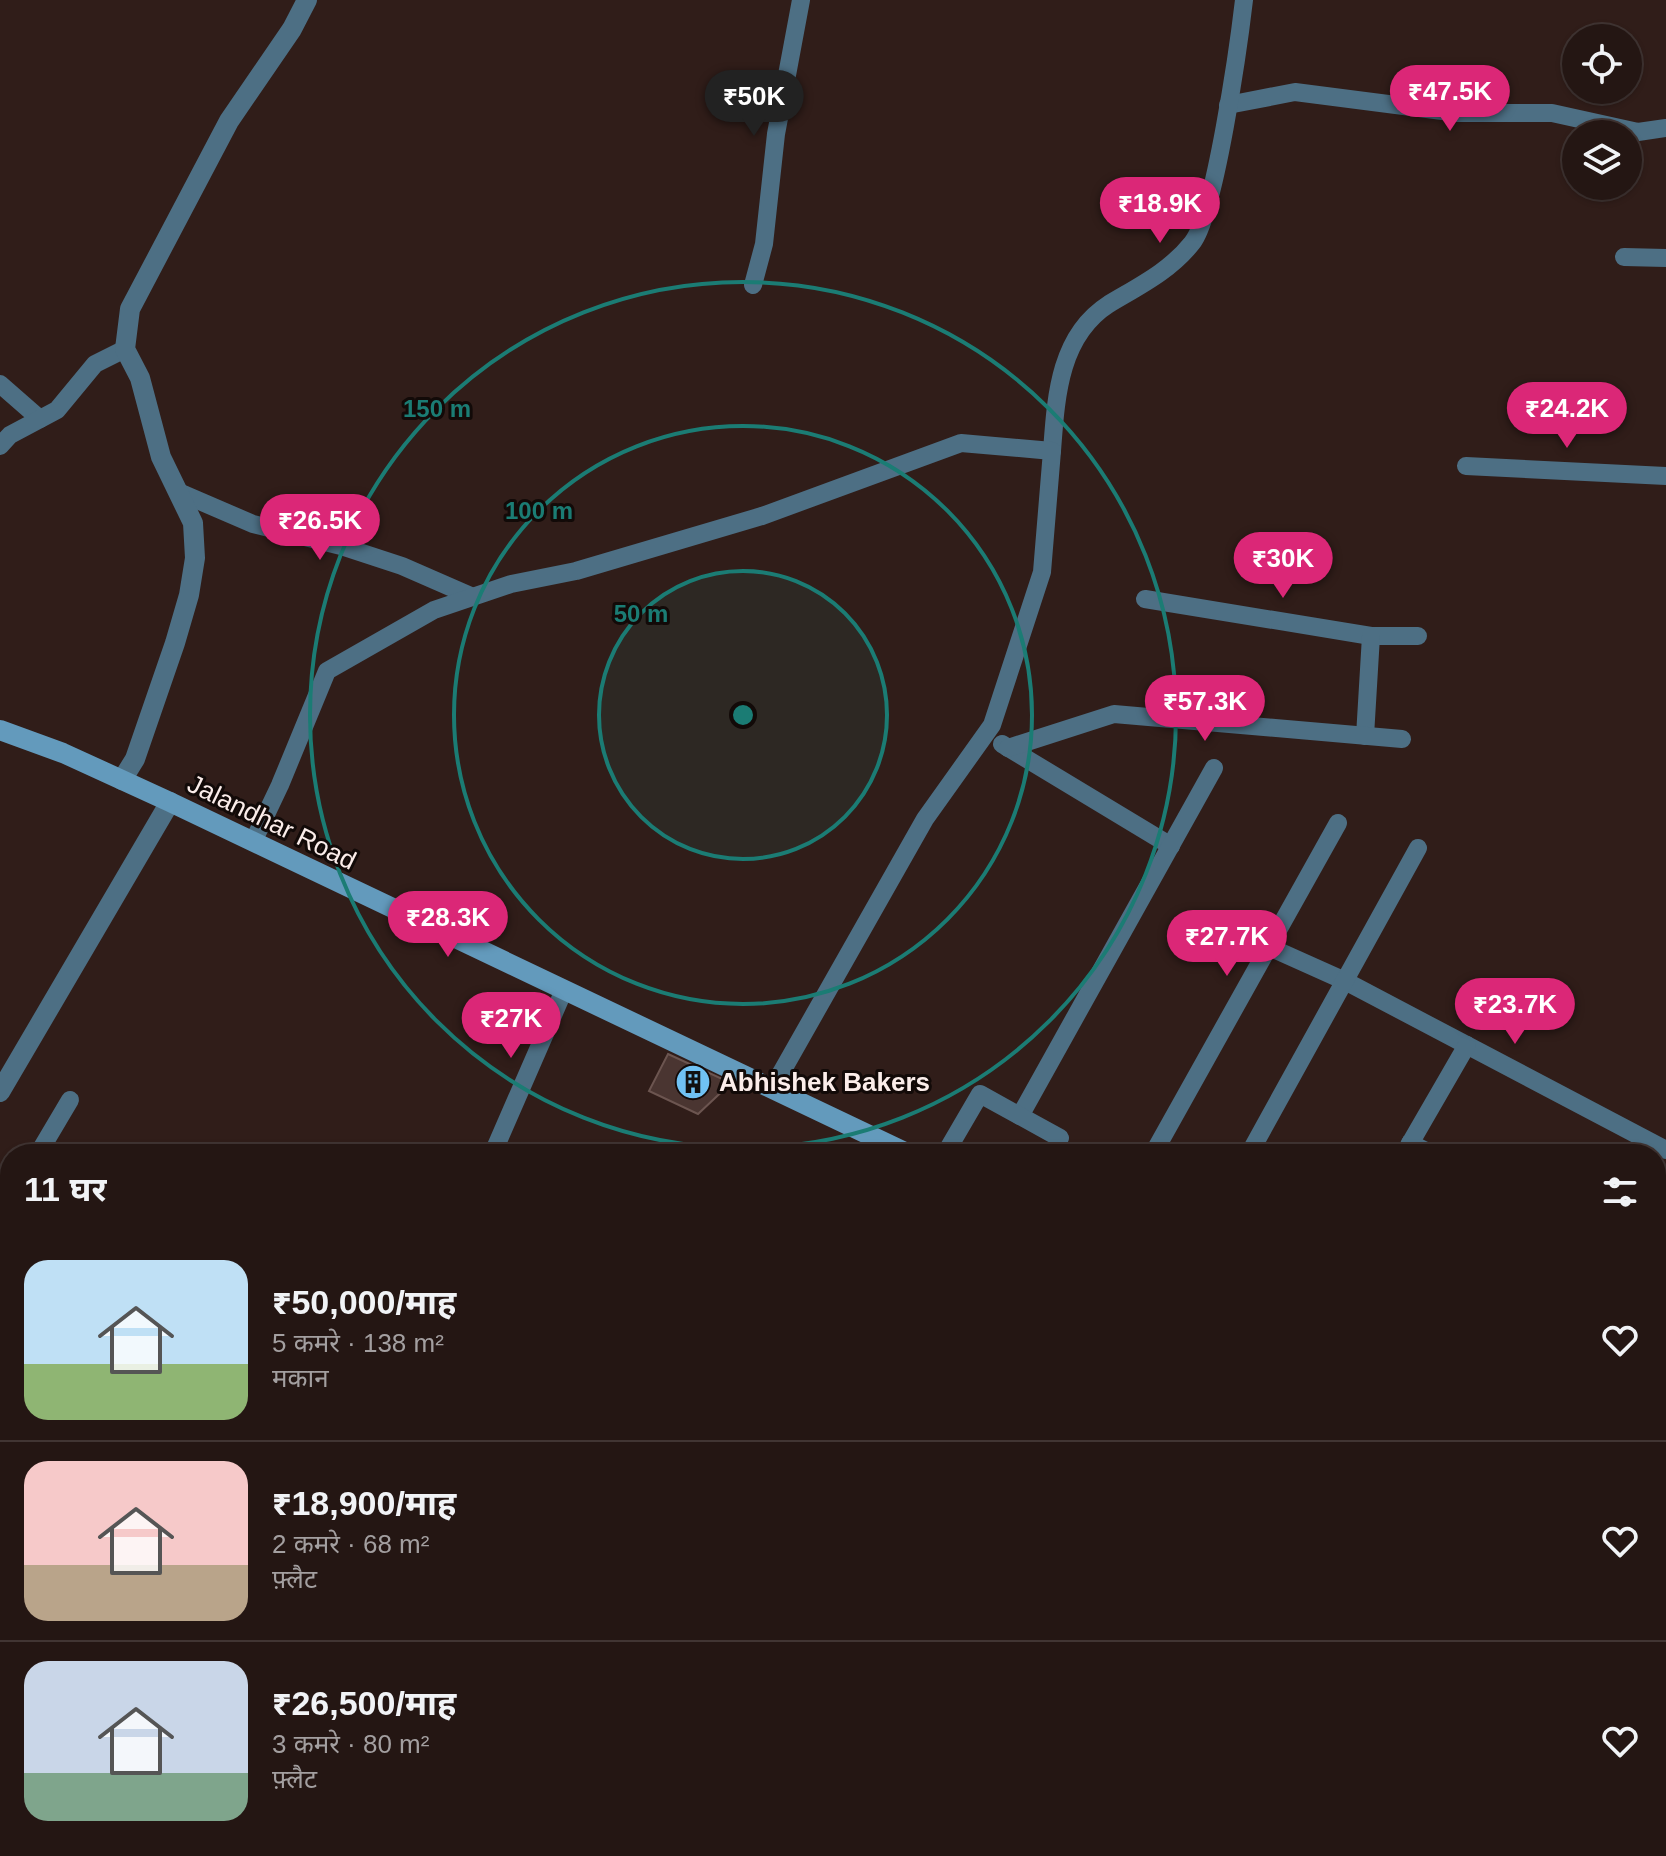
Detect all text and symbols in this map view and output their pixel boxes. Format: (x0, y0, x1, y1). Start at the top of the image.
map controls (1562, 24, 1642, 200)
button: locate (1562, 24, 1642, 104)
pin: ₹47.5K (1385, 65, 1515, 133)
pin: ₹50K (707, 70, 801, 138)
text: ₹47.5K (1408, 76, 1492, 106)
text: ₹50K (723, 81, 785, 111)
button: layers (1562, 120, 1642, 200)
pin: ₹18.9K (1095, 177, 1225, 245)
text: ₹18.9K (1118, 188, 1202, 218)
pin: ₹24.2K (1502, 382, 1632, 450)
text: ₹24.2K (1525, 393, 1609, 423)
text: 150 m (403, 395, 471, 422)
pin: ₹26.5K (255, 494, 385, 562)
text: 100 m (505, 497, 573, 524)
text: ₹26.5K (278, 505, 362, 535)
pin: ₹30K (1236, 532, 1330, 600)
text: ₹30K (1252, 543, 1314, 573)
text: 50 m (614, 600, 668, 627)
pin: ₹57.3K (1140, 675, 1270, 743)
text: ₹57.3K (1163, 686, 1247, 716)
centre of rings (729, 701, 757, 729)
street label: Jalandhar Road (183, 768, 361, 876)
pin: ₹28.3K (383, 891, 513, 959)
text: ₹28.3K (406, 902, 490, 932)
pin: ₹27.7K (1162, 910, 1292, 978)
text: ₹27.7K (1185, 921, 1269, 951)
pin: ₹23.7K (1450, 978, 1580, 1046)
text: ₹23.7K (1473, 989, 1557, 1019)
pin: ₹27K (464, 992, 558, 1060)
text: ₹27K (480, 1003, 542, 1033)
building icon: Abhishek Bakers (674, 1063, 712, 1101)
place label: Abhishek Bakers (719, 1067, 930, 1097)
text: 11 घर (24, 1170, 106, 1208)
icon: filters (1598, 1170, 1642, 1214)
text: ₹50,000/माह (272, 1283, 456, 1321)
icon: home (88, 1292, 184, 1388)
icon: heart (1598, 1318, 1642, 1362)
text: 5 कमरे · 138 m² (272, 1328, 444, 1358)
text: मकान (272, 1363, 329, 1393)
text: ₹18,900/माह (272, 1484, 456, 1522)
icon: home (88, 1493, 184, 1589)
icon: heart (1598, 1519, 1642, 1563)
text: 2 कमरे · 68 m² (272, 1529, 429, 1559)
text: फ़्लैट (272, 1564, 317, 1594)
text: ₹26,500/माह (272, 1684, 456, 1722)
icon: home (88, 1693, 184, 1789)
icon: heart (1598, 1719, 1642, 1763)
text: 3 कमरे · 80 m² (272, 1729, 429, 1759)
text: फ़्लैट (272, 1764, 317, 1794)

